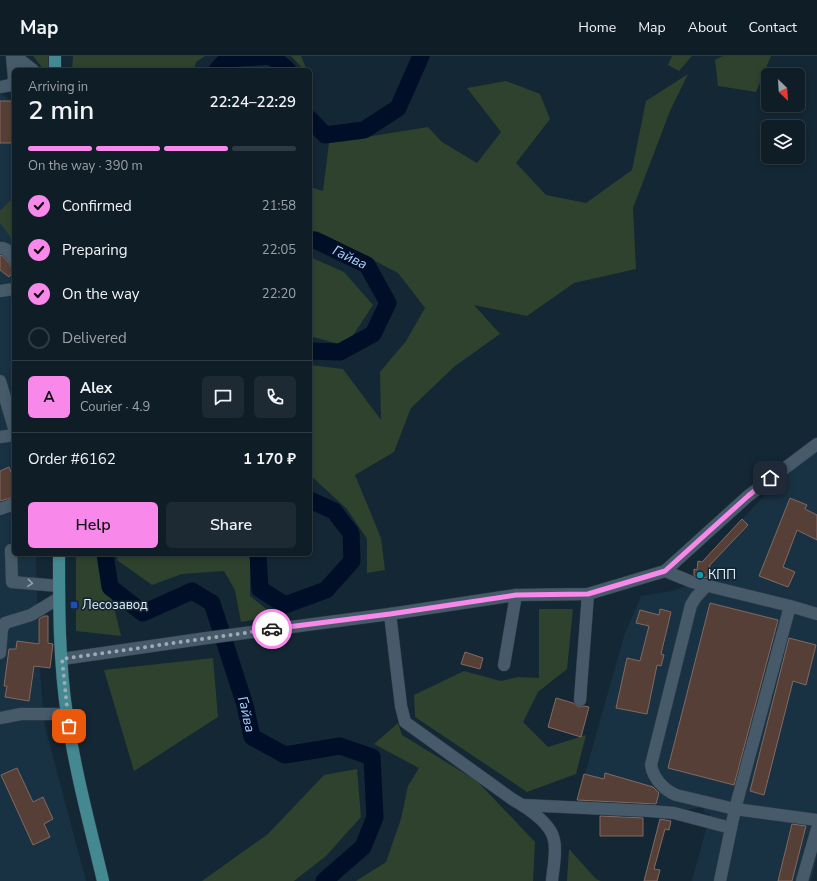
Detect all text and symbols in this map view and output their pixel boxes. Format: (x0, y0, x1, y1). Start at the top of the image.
text: Map (20, 15, 58, 41)
text: Home (578, 18, 616, 37)
text: Map (638, 18, 666, 37)
text: About (688, 18, 727, 37)
text: Contact (749, 18, 797, 37)
north arrow (761, 68, 805, 112)
map controls (761, 68, 805, 164)
text: Arriving in (28, 78, 88, 96)
text: 22:24–22:29 (209, 92, 296, 112)
text: 2 min (28, 93, 94, 128)
button: layers (761, 120, 805, 164)
text: On the way · 390 m (28, 157, 143, 175)
icon: check (28, 195, 50, 217)
text: Confirmed (62, 196, 132, 216)
text: 21:58 (262, 197, 296, 215)
icon: check (28, 239, 50, 261)
text: Preparing (62, 240, 127, 260)
water label: Гайва (329, 240, 371, 273)
text: 22:05 (262, 241, 296, 259)
icon: check (28, 283, 50, 305)
text: On the way (62, 284, 140, 304)
text: 22:20 (262, 285, 296, 303)
text: Delivered (62, 328, 127, 348)
button: chat (202, 376, 244, 418)
button: phone (254, 376, 296, 418)
text: Alex (80, 378, 112, 398)
text: A (43, 387, 55, 407)
text: Courier · 4.9 (80, 398, 150, 416)
text: Order #6162 (28, 449, 116, 469)
text: 1 170 ₽ (243, 449, 296, 469)
pin (753, 461, 787, 495)
icon: home (759, 467, 781, 489)
button: Help (28, 502, 158, 548)
button: Share (166, 502, 296, 548)
place label: КПП (708, 566, 736, 584)
marker: КПП (695, 570, 705, 580)
one-way arrow (27, 579, 33, 588)
place label: Лесозавод (82, 596, 148, 614)
marker: Лесозавод (69, 600, 79, 610)
courier (252, 609, 292, 649)
icon: car (261, 618, 283, 640)
water label: Гайва (233, 694, 260, 734)
pin (52, 709, 86, 743)
icon: bag (58, 715, 80, 737)

